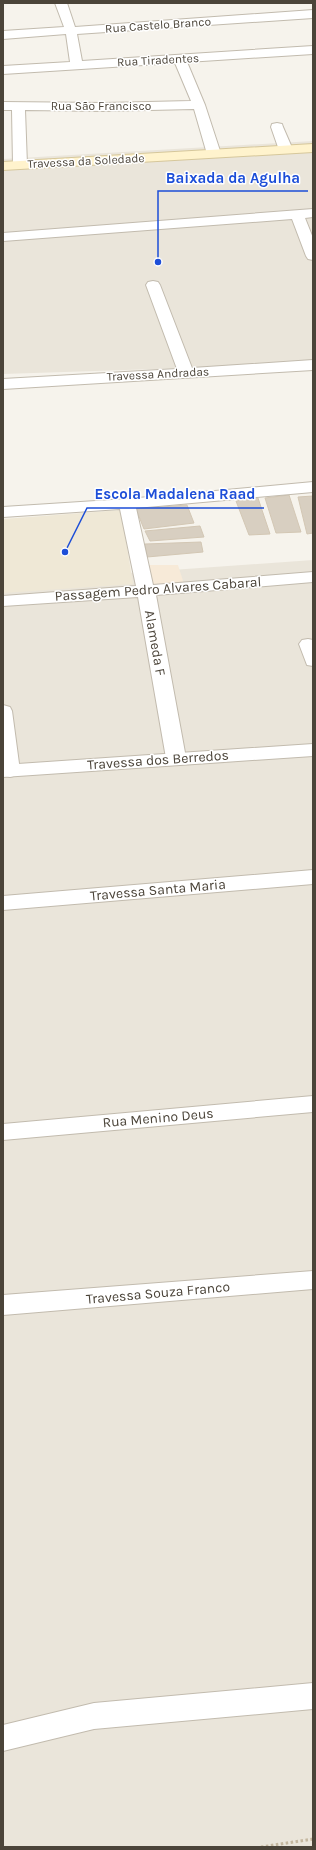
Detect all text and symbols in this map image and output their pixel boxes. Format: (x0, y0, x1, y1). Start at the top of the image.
street label: Rua Castelo Branco (105, 14, 211, 36)
street label: Rua Tiradentes (117, 51, 199, 69)
street label: Rua São Francisco (51, 99, 151, 113)
street label: Travessa da Soledade (27, 151, 145, 171)
callout: Baixada da Agulha (158, 164, 308, 191)
text: Baixada da Agulha (166, 169, 300, 187)
street label: Travessa Andradas (106, 364, 210, 384)
callout: Escola Madalena Raad (87, 481, 264, 508)
text: Escola Madalena Raad (94, 485, 256, 503)
street label: Passagem Pedro Alvares Cabaral (54, 573, 262, 605)
street label: Alameda F (141, 609, 169, 677)
street label: Travessa dos Berredos (87, 747, 229, 773)
street label: Travessa Santa Maria (89, 876, 227, 904)
street label: Rua Menino Deus (102, 1105, 214, 1131)
street label: Travessa Souza Franco (85, 1278, 231, 1308)

